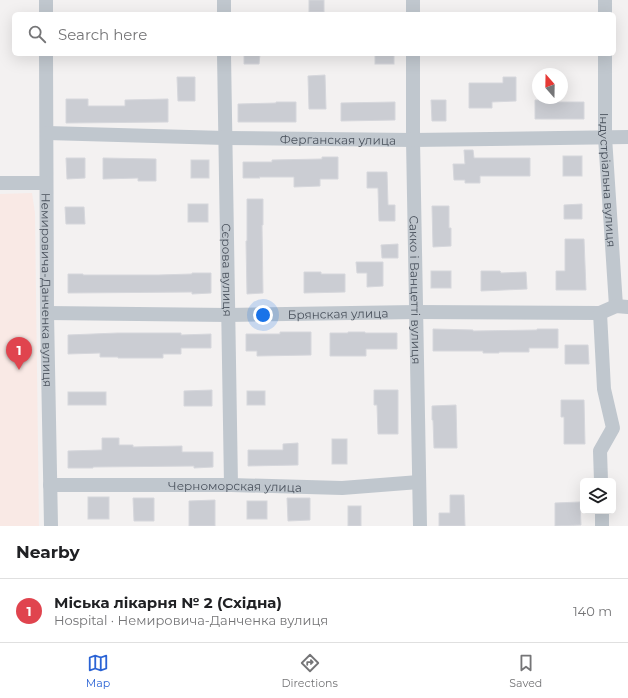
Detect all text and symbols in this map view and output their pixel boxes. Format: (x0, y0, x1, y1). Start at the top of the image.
search box (12, 12, 616, 56)
icon: search (26, 23, 48, 45)
text: Search here (58, 25, 147, 44)
north arrow (532, 68, 568, 104)
street label: Індустріальна вулиця (598, 113, 620, 248)
street label: Ферганская улица (280, 131, 396, 147)
street label: Немировича-Данченка вулиця (39, 193, 56, 387)
street label: Сакко і Ванцетті вулиця (407, 215, 425, 365)
street label: Сєрова вулиця (219, 223, 236, 317)
your location (253, 305, 273, 325)
street label: Брянская улица (288, 305, 388, 322)
pin: 1 (6, 337, 32, 370)
street label: Черноморская улица (168, 478, 302, 494)
map controls (580, 478, 616, 514)
button: layers (580, 478, 616, 514)
text: Nearby (16, 542, 80, 562)
text: Міська лікарня № 2 (Східна) (54, 593, 282, 612)
text: 1 (26, 603, 32, 619)
text: 140 m (573, 603, 612, 619)
text: Hospital · Немировича-Данченка вулиця (54, 612, 328, 628)
tab: Map (86, 652, 110, 690)
tab: Directions (282, 652, 338, 690)
tab: Saved (509, 652, 542, 690)

